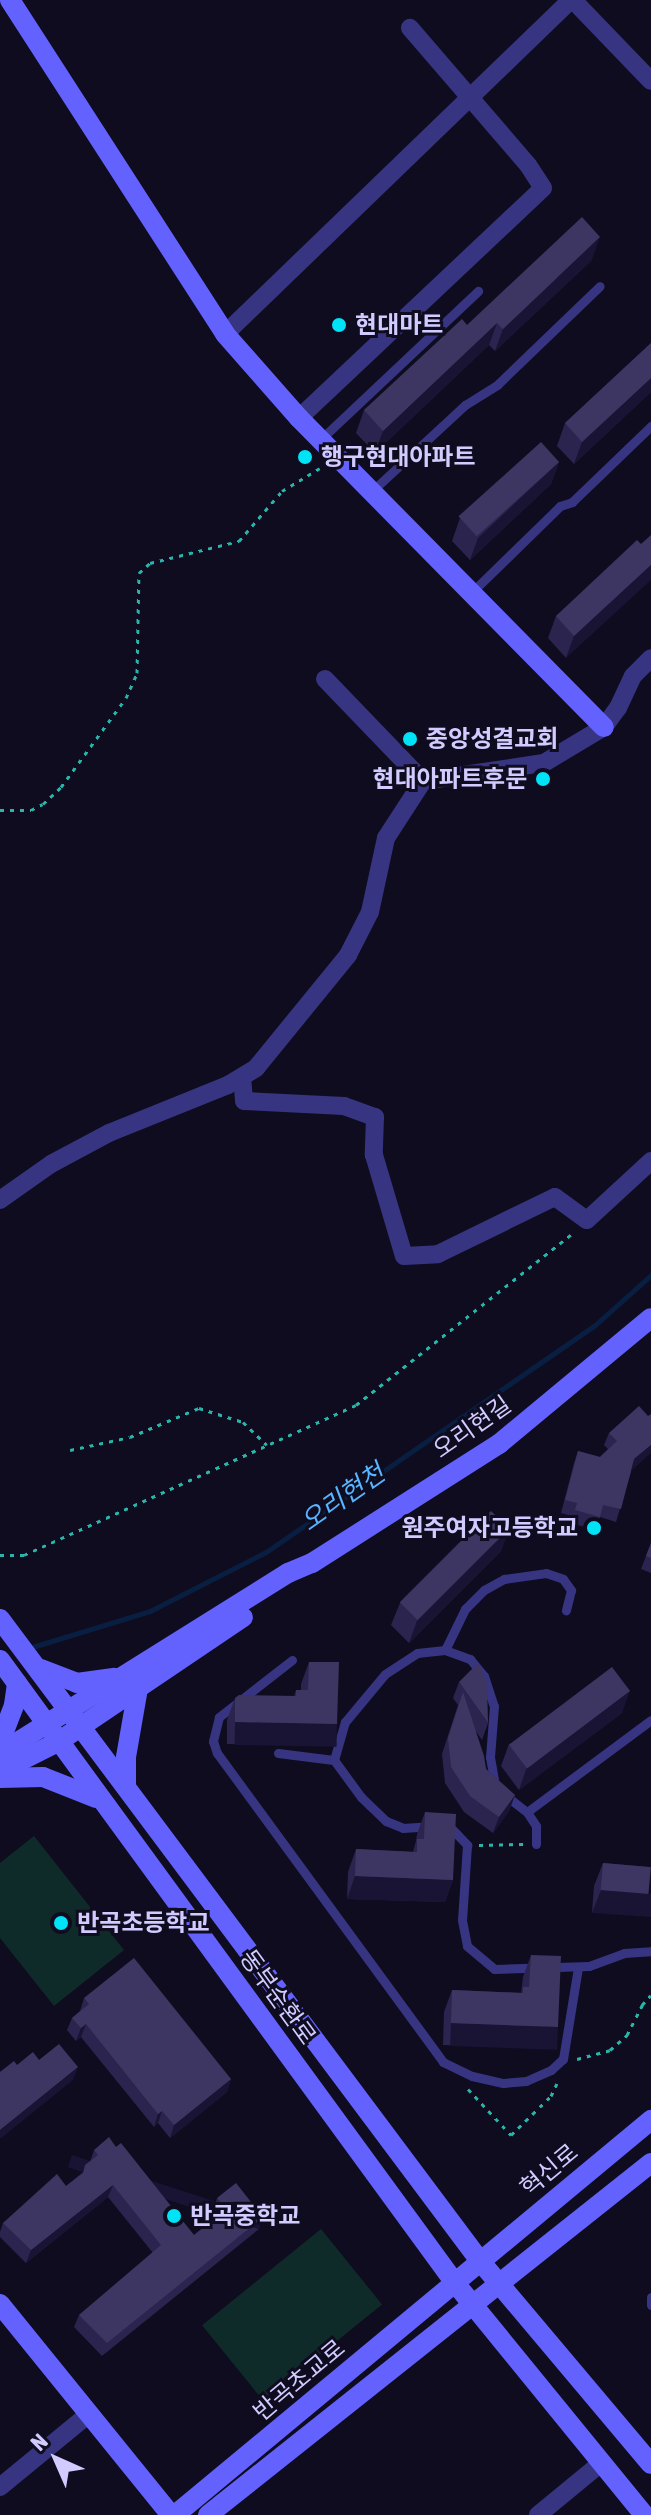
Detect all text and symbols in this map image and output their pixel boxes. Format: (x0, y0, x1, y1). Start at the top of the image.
place label: 현대마트 (355, 311, 443, 339)
marker: 현대마트 (330, 316, 348, 334)
place label: 행구현대아파트 (321, 443, 476, 471)
marker: 행구현대아파트 (296, 448, 314, 466)
place label: 중앙성결교회 (426, 725, 558, 753)
marker: 중앙성결교회 (401, 730, 419, 748)
place label: 현대아파트후문 (372, 765, 527, 793)
marker: 현대아파트후문 (534, 770, 552, 788)
street label: 오리현길 (428, 1390, 516, 1464)
water label: 오리현천 (295, 1458, 391, 1538)
place label: 원주여자고등학교 (401, 1514, 578, 1542)
marker: 원주여자고등학교 (585, 1519, 603, 1537)
place label: 반곡초등학교 (77, 1909, 209, 1937)
marker: 반곡초등학교 (52, 1914, 70, 1932)
street label: 동부순환로 (234, 1944, 322, 2050)
street label: 혁신로 (514, 2138, 584, 2202)
place label: 반곡중학교 (190, 2202, 300, 2230)
marker: 반곡중학교 (165, 2207, 183, 2225)
street label: 반곡초교로 (247, 2333, 351, 2427)
north arrow (16, 2419, 96, 2499)
text: N (25, 2428, 53, 2456)

